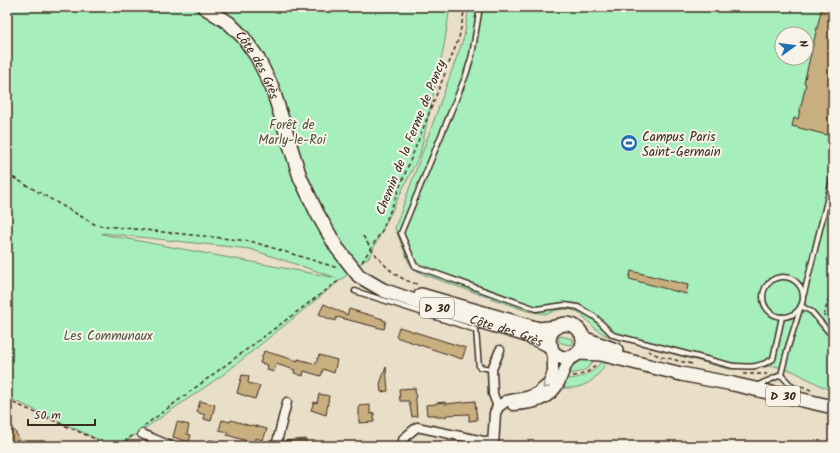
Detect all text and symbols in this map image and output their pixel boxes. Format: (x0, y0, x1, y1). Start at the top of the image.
street label: Côte des Grès (230, 26, 284, 102)
north arrow (774, 26, 814, 66)
text: N (793, 38, 812, 49)
street label: Chemin de la Ferme de Poncy (371, 56, 453, 218)
park label: Forêt de Marly-le-Roi (258, 115, 327, 151)
place label: Campus Paris Saint-Germain (642, 127, 721, 163)
sports icon: Campus Paris Saint-Germain (619, 133, 639, 153)
road number: D 30 (420, 298, 454, 318)
street label: Côte des Grès (467, 310, 546, 354)
park label: Les Communaux (63, 326, 153, 347)
one-way arrow (542, 381, 550, 389)
road number: D 30 (766, 386, 800, 406)
scale bar (28, 401, 95, 427)
text: 50 m (34, 406, 61, 425)

